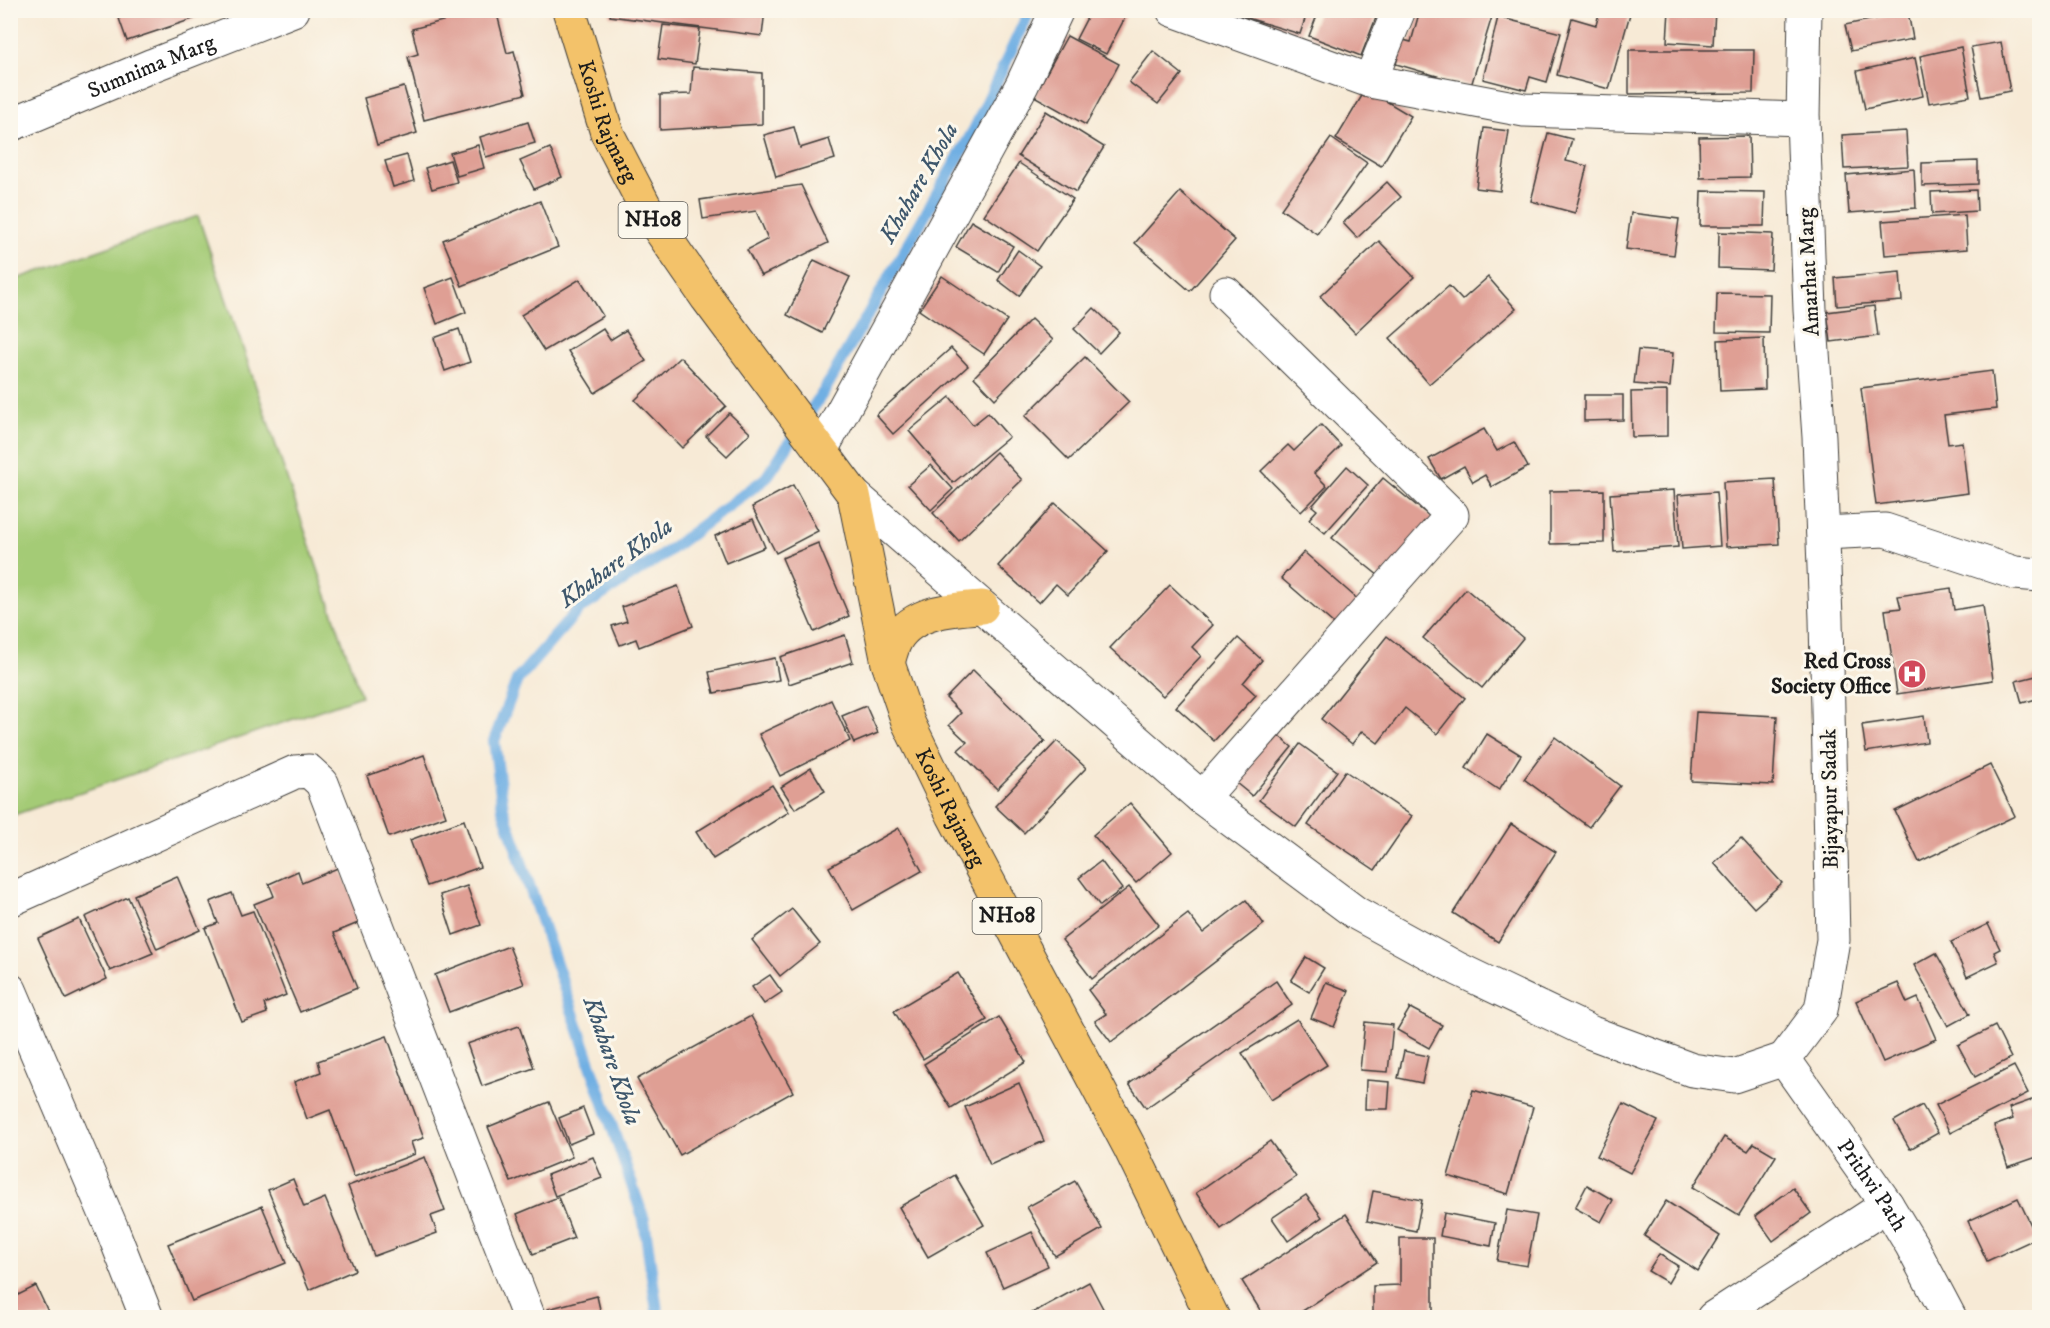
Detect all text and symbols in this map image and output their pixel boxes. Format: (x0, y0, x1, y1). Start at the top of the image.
street label: Sumnima Marg (84, 28, 219, 104)
street label: Koshi Rajmarg (572, 57, 644, 187)
water label: Khahare Khola (872, 118, 965, 249)
road number: NH08 (618, 202, 688, 238)
street label: Amarhat Marg (1792, 207, 1826, 337)
water label: Khahare Khola (552, 512, 679, 615)
place label: Red Cross Society Office (1771, 648, 1892, 700)
hospital icon: Red Cross Society Office (1896, 658, 1928, 690)
street label: Bijayapur Sadak (1815, 728, 1845, 869)
street label: Koshi Rajmarg (909, 744, 992, 872)
road number: NH08 (972, 898, 1042, 934)
water label: Khahare Khola (576, 992, 648, 1129)
street label: Prithvi Path (1831, 1134, 1913, 1237)

